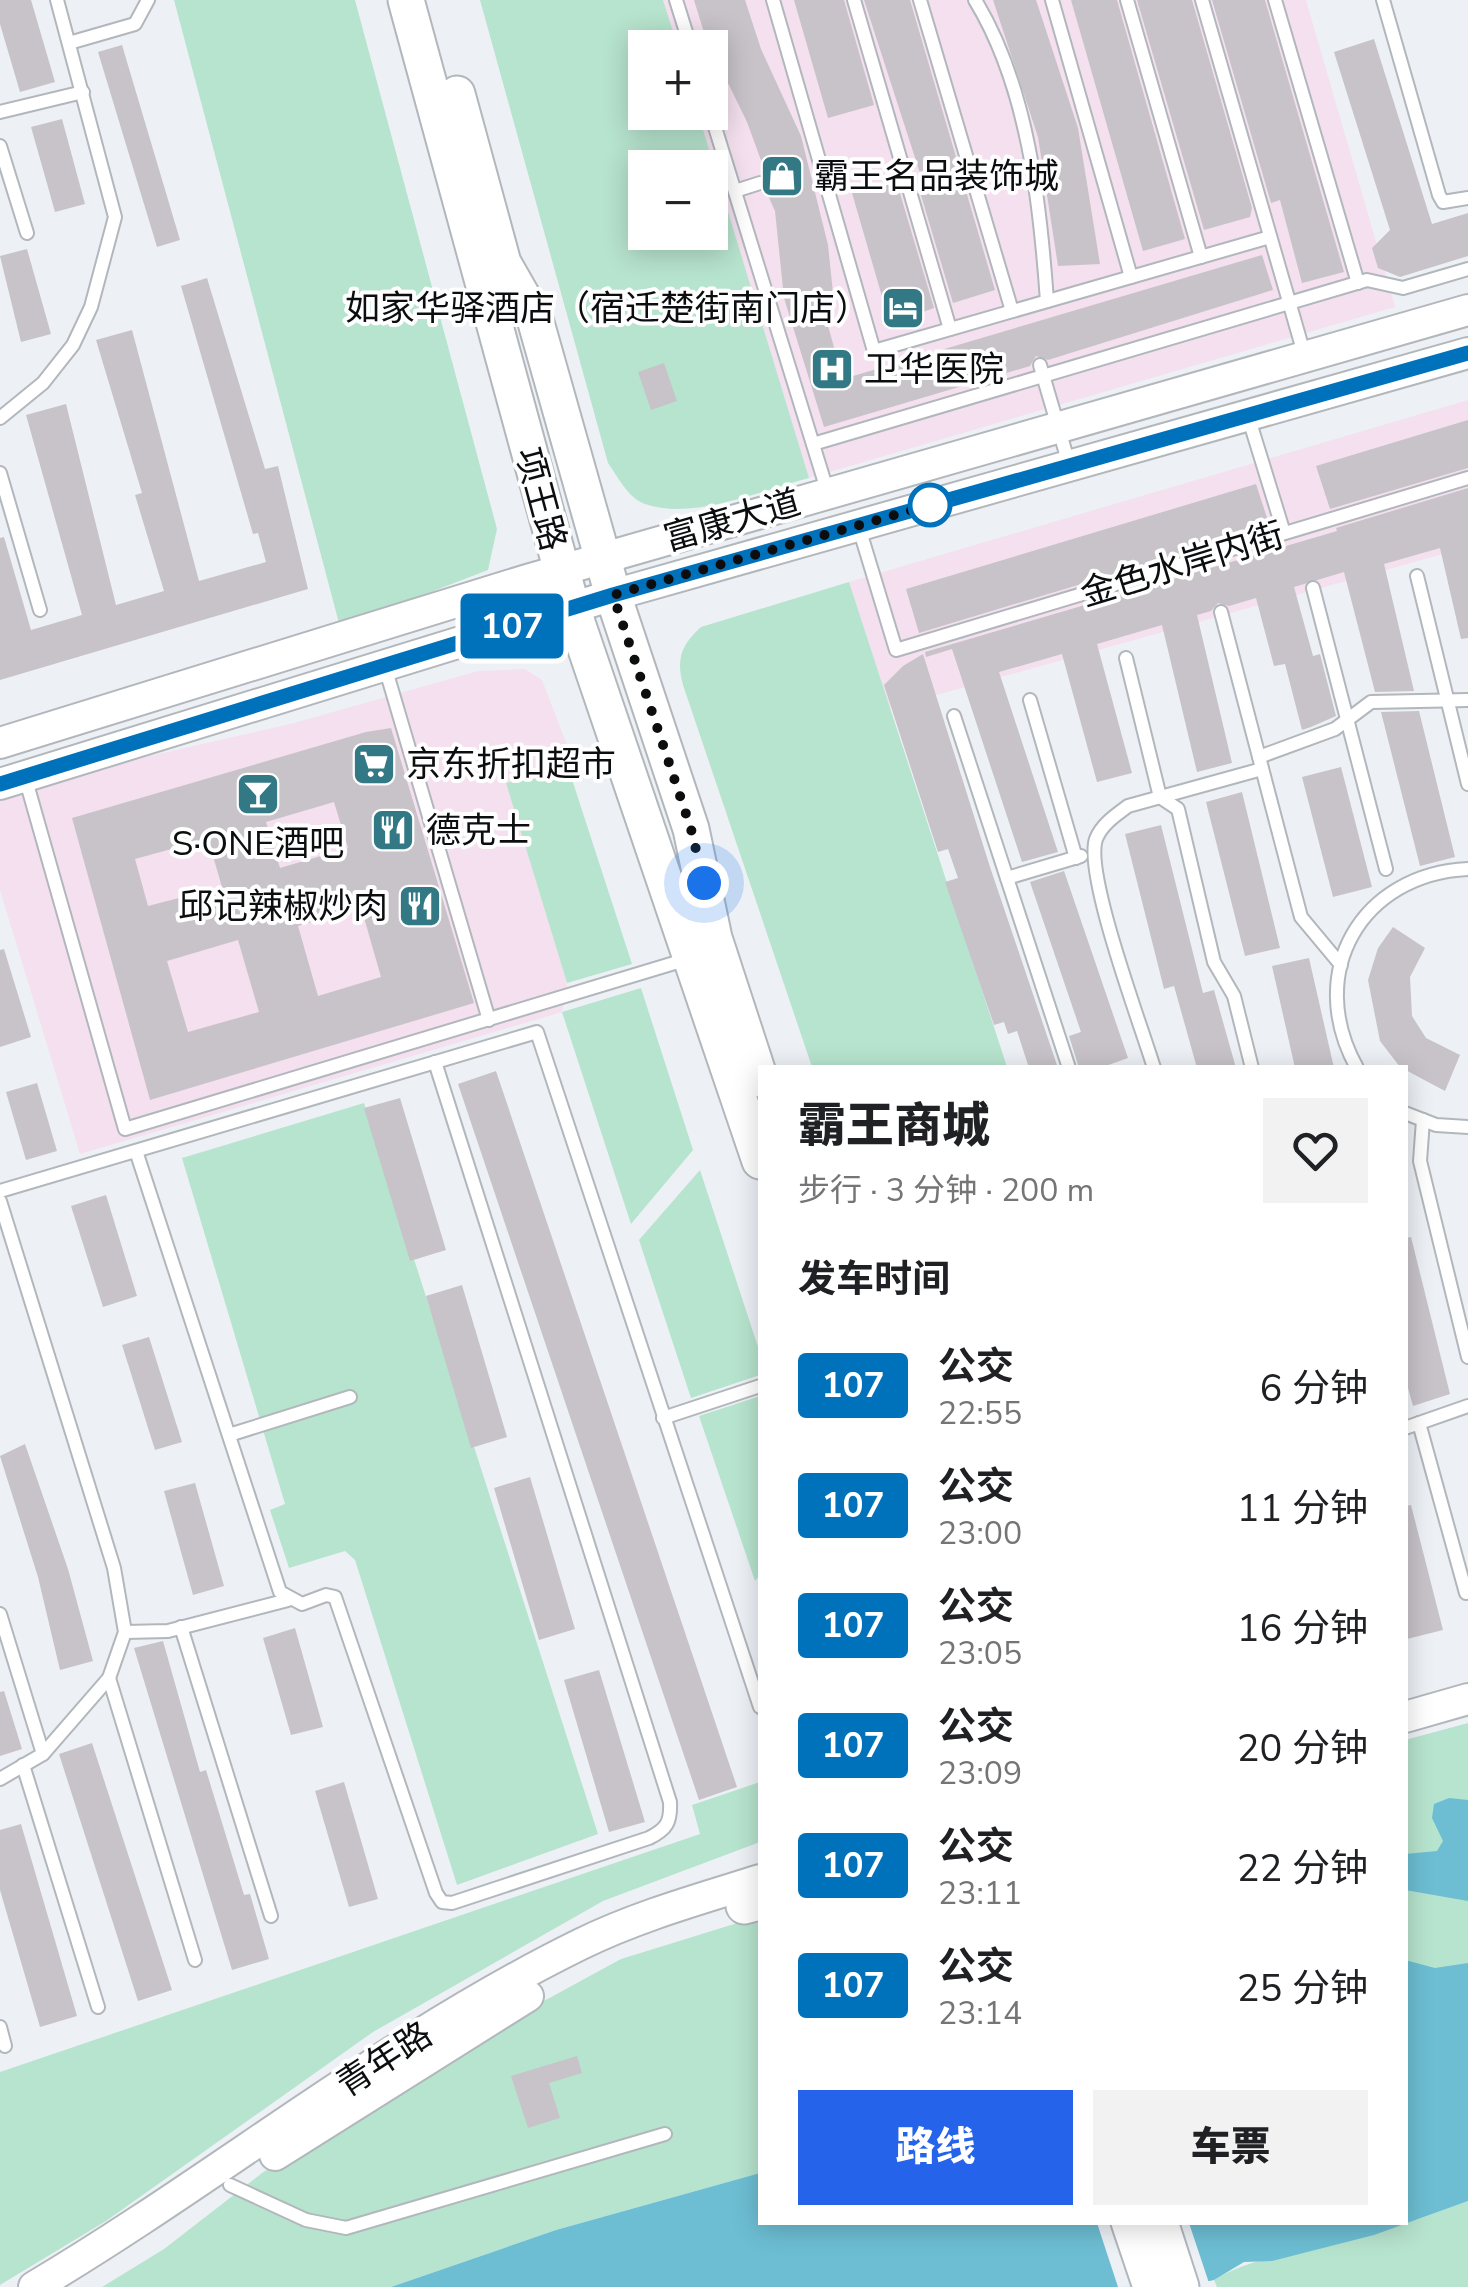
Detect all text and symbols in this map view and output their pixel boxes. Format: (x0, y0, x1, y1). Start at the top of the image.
map controls (628, 30, 728, 250)
button: + (628, 30, 728, 130)
button: − (628, 150, 728, 250)
shop icon: 霸王名品装饰城 (759, 153, 805, 199)
place label: 霸王名品装饰城 (814, 153, 1059, 200)
place label: 如家华驿酒店（宿迁楚街南门店） (345, 285, 870, 332)
hotel icon: 如家华驿酒店（宿迁楚街南门店） (880, 285, 926, 331)
hospital icon: 卫华医院 (809, 346, 855, 392)
place label: 卫华医院 (864, 346, 1004, 393)
street label: 项王路 (504, 442, 577, 556)
street label: 富康大道 (658, 479, 806, 562)
unlabelled marker (909, 484, 951, 526)
street label: 金色水岸内街 (1075, 511, 1289, 618)
line badge: 107 (454, 594, 570, 658)
text: 107 (480, 603, 544, 650)
supermarket icon: 京东折扣超市 (351, 741, 397, 787)
place label: 京东折扣超市 (406, 741, 616, 788)
bar icon: S·ONE酒吧 (235, 771, 281, 817)
restaurant icon: 德克士 (370, 807, 416, 853)
place label: 德克士 (426, 807, 531, 854)
place label: S·ONE酒吧 (172, 820, 344, 867)
your location (679, 858, 729, 908)
place label: 邱记辣椒炒肉 (178, 883, 388, 930)
restaurant icon: 邱记辣椒炒肉 (397, 883, 443, 929)
text: 霸王商城 (798, 1093, 990, 1159)
button: heart (1263, 1098, 1368, 1203)
text: 步行 · 3 分钟 · 200 m (798, 1169, 1094, 1212)
text: 发车时间 (798, 1254, 950, 1305)
text: 公交 (938, 1341, 1014, 1392)
text: 107 (821, 1362, 885, 1409)
text: 6 分钟 (1259, 1363, 1368, 1414)
text: 22:55 (938, 1392, 1022, 1435)
text: 公交 (938, 1461, 1014, 1512)
text: 107 (821, 1482, 885, 1529)
text: 11 分钟 (1237, 1483, 1368, 1534)
text: 23:00 (938, 1512, 1022, 1555)
text: 公交 (938, 1581, 1014, 1632)
text: 107 (821, 1602, 885, 1649)
text: 16 分钟 (1237, 1603, 1368, 1654)
text: 23:05 (938, 1632, 1022, 1675)
text: 公交 (938, 1701, 1014, 1752)
text: 107 (821, 1722, 885, 1769)
text: 20 分钟 (1237, 1723, 1368, 1774)
text: 23:09 (938, 1752, 1022, 1795)
text: 公交 (938, 1821, 1014, 1872)
text: 107 (821, 1842, 885, 1889)
text: 22 分钟 (1237, 1843, 1368, 1894)
text: 23:11 (938, 1872, 1022, 1915)
text: 公交 (938, 1941, 1014, 1992)
text: 107 (821, 1962, 885, 2009)
text: 25 分钟 (1237, 1963, 1368, 2014)
text: 23:14 (938, 1992, 1022, 2035)
street label: 青年路 (327, 2011, 441, 2108)
button: 路线 (798, 2090, 1073, 2205)
button: 车票 (1093, 2090, 1368, 2205)

